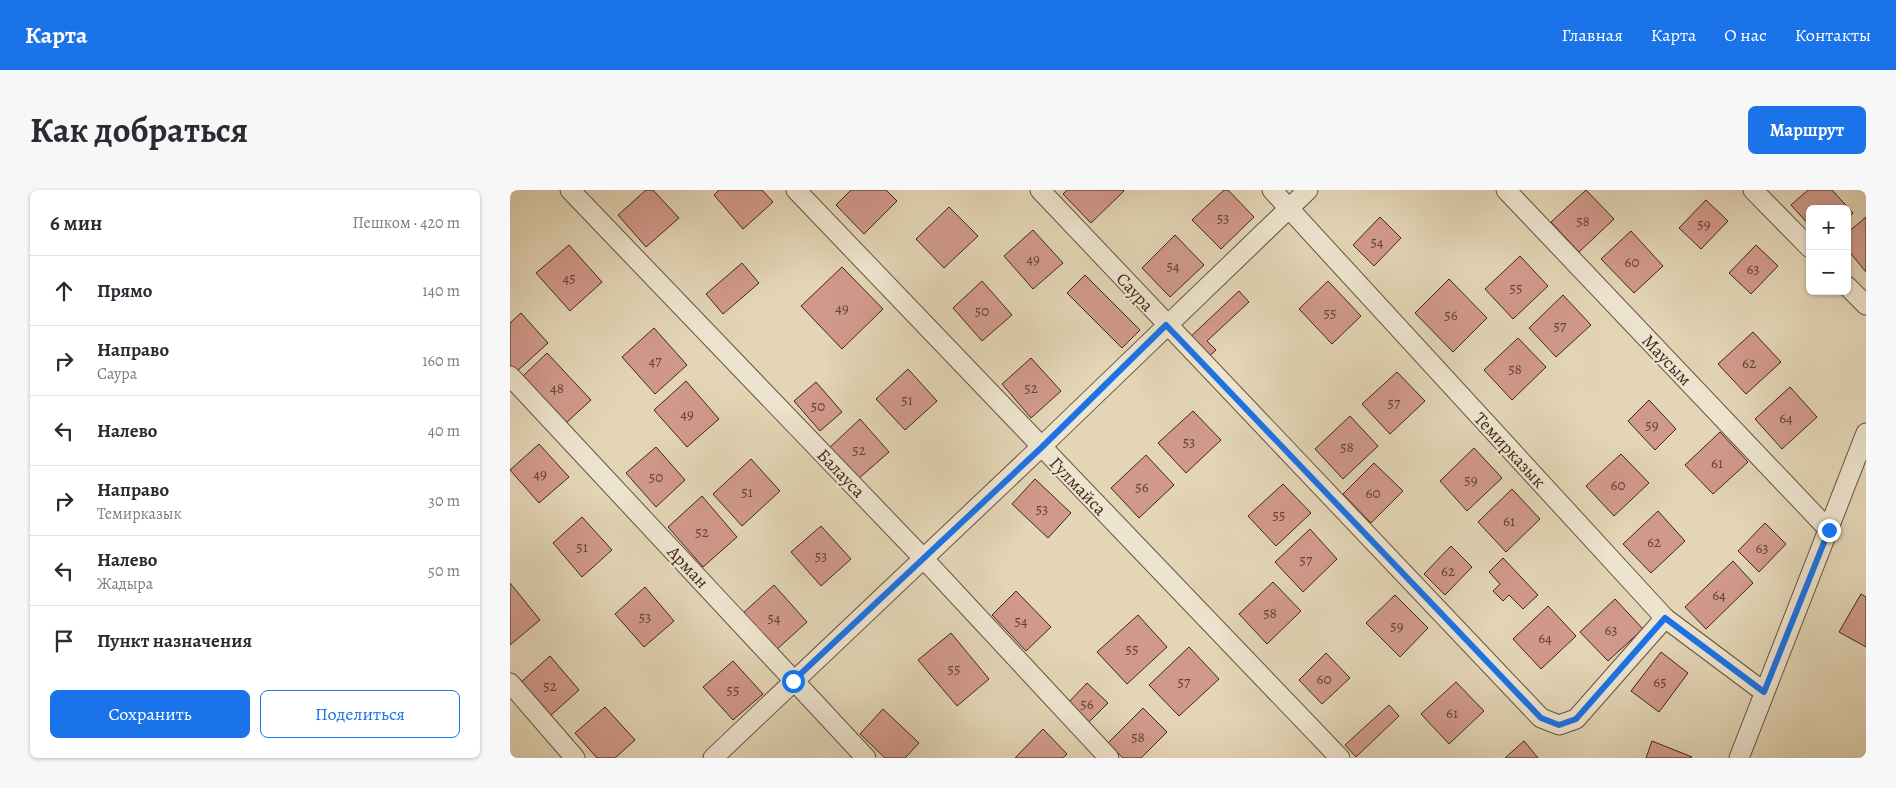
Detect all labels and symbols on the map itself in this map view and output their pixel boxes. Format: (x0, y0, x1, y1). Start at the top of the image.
house number: 53 (1217, 208, 1229, 228)
house number: 58 (1576, 211, 1590, 231)
house number: 59 (1697, 214, 1711, 234)
house number: 54 (1370, 232, 1384, 252)
house number: 49 (1026, 249, 1040, 269)
house number: 60 (1625, 252, 1639, 272)
house number: 54 (1166, 256, 1180, 276)
house number: 63 (1746, 259, 1760, 279)
street label: Саура (1111, 267, 1160, 317)
house number: 45 (562, 268, 576, 288)
house number: 55 (1510, 278, 1522, 298)
house number: 49 (835, 298, 849, 318)
house number: 50 (975, 301, 989, 321)
house number: 55 (1324, 303, 1336, 323)
house number: 56 (1444, 305, 1458, 325)
house number: 57 (1554, 316, 1567, 336)
street label: Маусым (1637, 329, 1697, 391)
house number: 47 (648, 351, 662, 371)
house number: 62 (1742, 353, 1756, 373)
house number: 58 (1508, 359, 1522, 379)
house number: 48 (550, 378, 564, 398)
house number: 52 (1024, 378, 1038, 398)
house number: 51 (901, 390, 913, 410)
house number: 57 (1388, 393, 1401, 413)
house number: 50 (811, 396, 825, 416)
house number: 49 (680, 404, 694, 424)
street label: Темирказык (1469, 407, 1551, 493)
house number: 64 (1779, 408, 1793, 428)
house number: 59 (1645, 415, 1659, 435)
house number: 53 (1183, 432, 1195, 452)
house number: 58 (1340, 437, 1354, 457)
house number: 52 (852, 440, 866, 460)
street label: Балауса (812, 443, 871, 503)
street label: Гулмайса (1044, 451, 1112, 521)
house number: 61 (1711, 453, 1723, 473)
house number: 49 (533, 464, 547, 484)
house number: 50 (649, 467, 663, 487)
house number: 59 (1464, 470, 1478, 490)
house number: 60 (1611, 475, 1625, 495)
house number: 56 (1135, 477, 1149, 497)
house number: 51 (741, 482, 753, 502)
house number: 60 (1366, 483, 1380, 503)
house number: 53 (1036, 499, 1048, 519)
house number: 55 (1273, 505, 1285, 525)
house number: 61 (1503, 511, 1515, 531)
route end (1818, 519, 1841, 542)
house number: 52 (695, 522, 709, 542)
house number: 62 (1647, 532, 1661, 552)
house number: 51 (576, 537, 588, 557)
house number: 63 (1755, 538, 1769, 558)
street label: Арман (661, 540, 714, 594)
house number: 53 (815, 546, 827, 566)
house number: 57 (1300, 550, 1313, 570)
house number: 62 (1441, 561, 1455, 581)
house number: 64 (1712, 585, 1726, 605)
house number: 58 (1263, 603, 1277, 623)
house number: 53 (639, 607, 651, 627)
house number: 54 (767, 608, 781, 628)
house number: 54 (1014, 611, 1028, 631)
house number: 59 (1390, 616, 1404, 636)
house number: 63 (1604, 620, 1618, 640)
house number: 64 (1538, 628, 1552, 648)
house number: 55 (1126, 639, 1138, 659)
house number: 55 (948, 659, 960, 679)
house number: 60 (1317, 669, 1331, 689)
route start (782, 670, 805, 693)
house number: 57 (1178, 672, 1191, 692)
house number: 65 (1653, 672, 1667, 692)
house number: 52 (543, 676, 557, 696)
house number: 55 (727, 680, 739, 700)
house number: 56 (1080, 694, 1094, 714)
house number: 61 (1446, 703, 1458, 723)
house number: 58 (1131, 727, 1145, 747)

